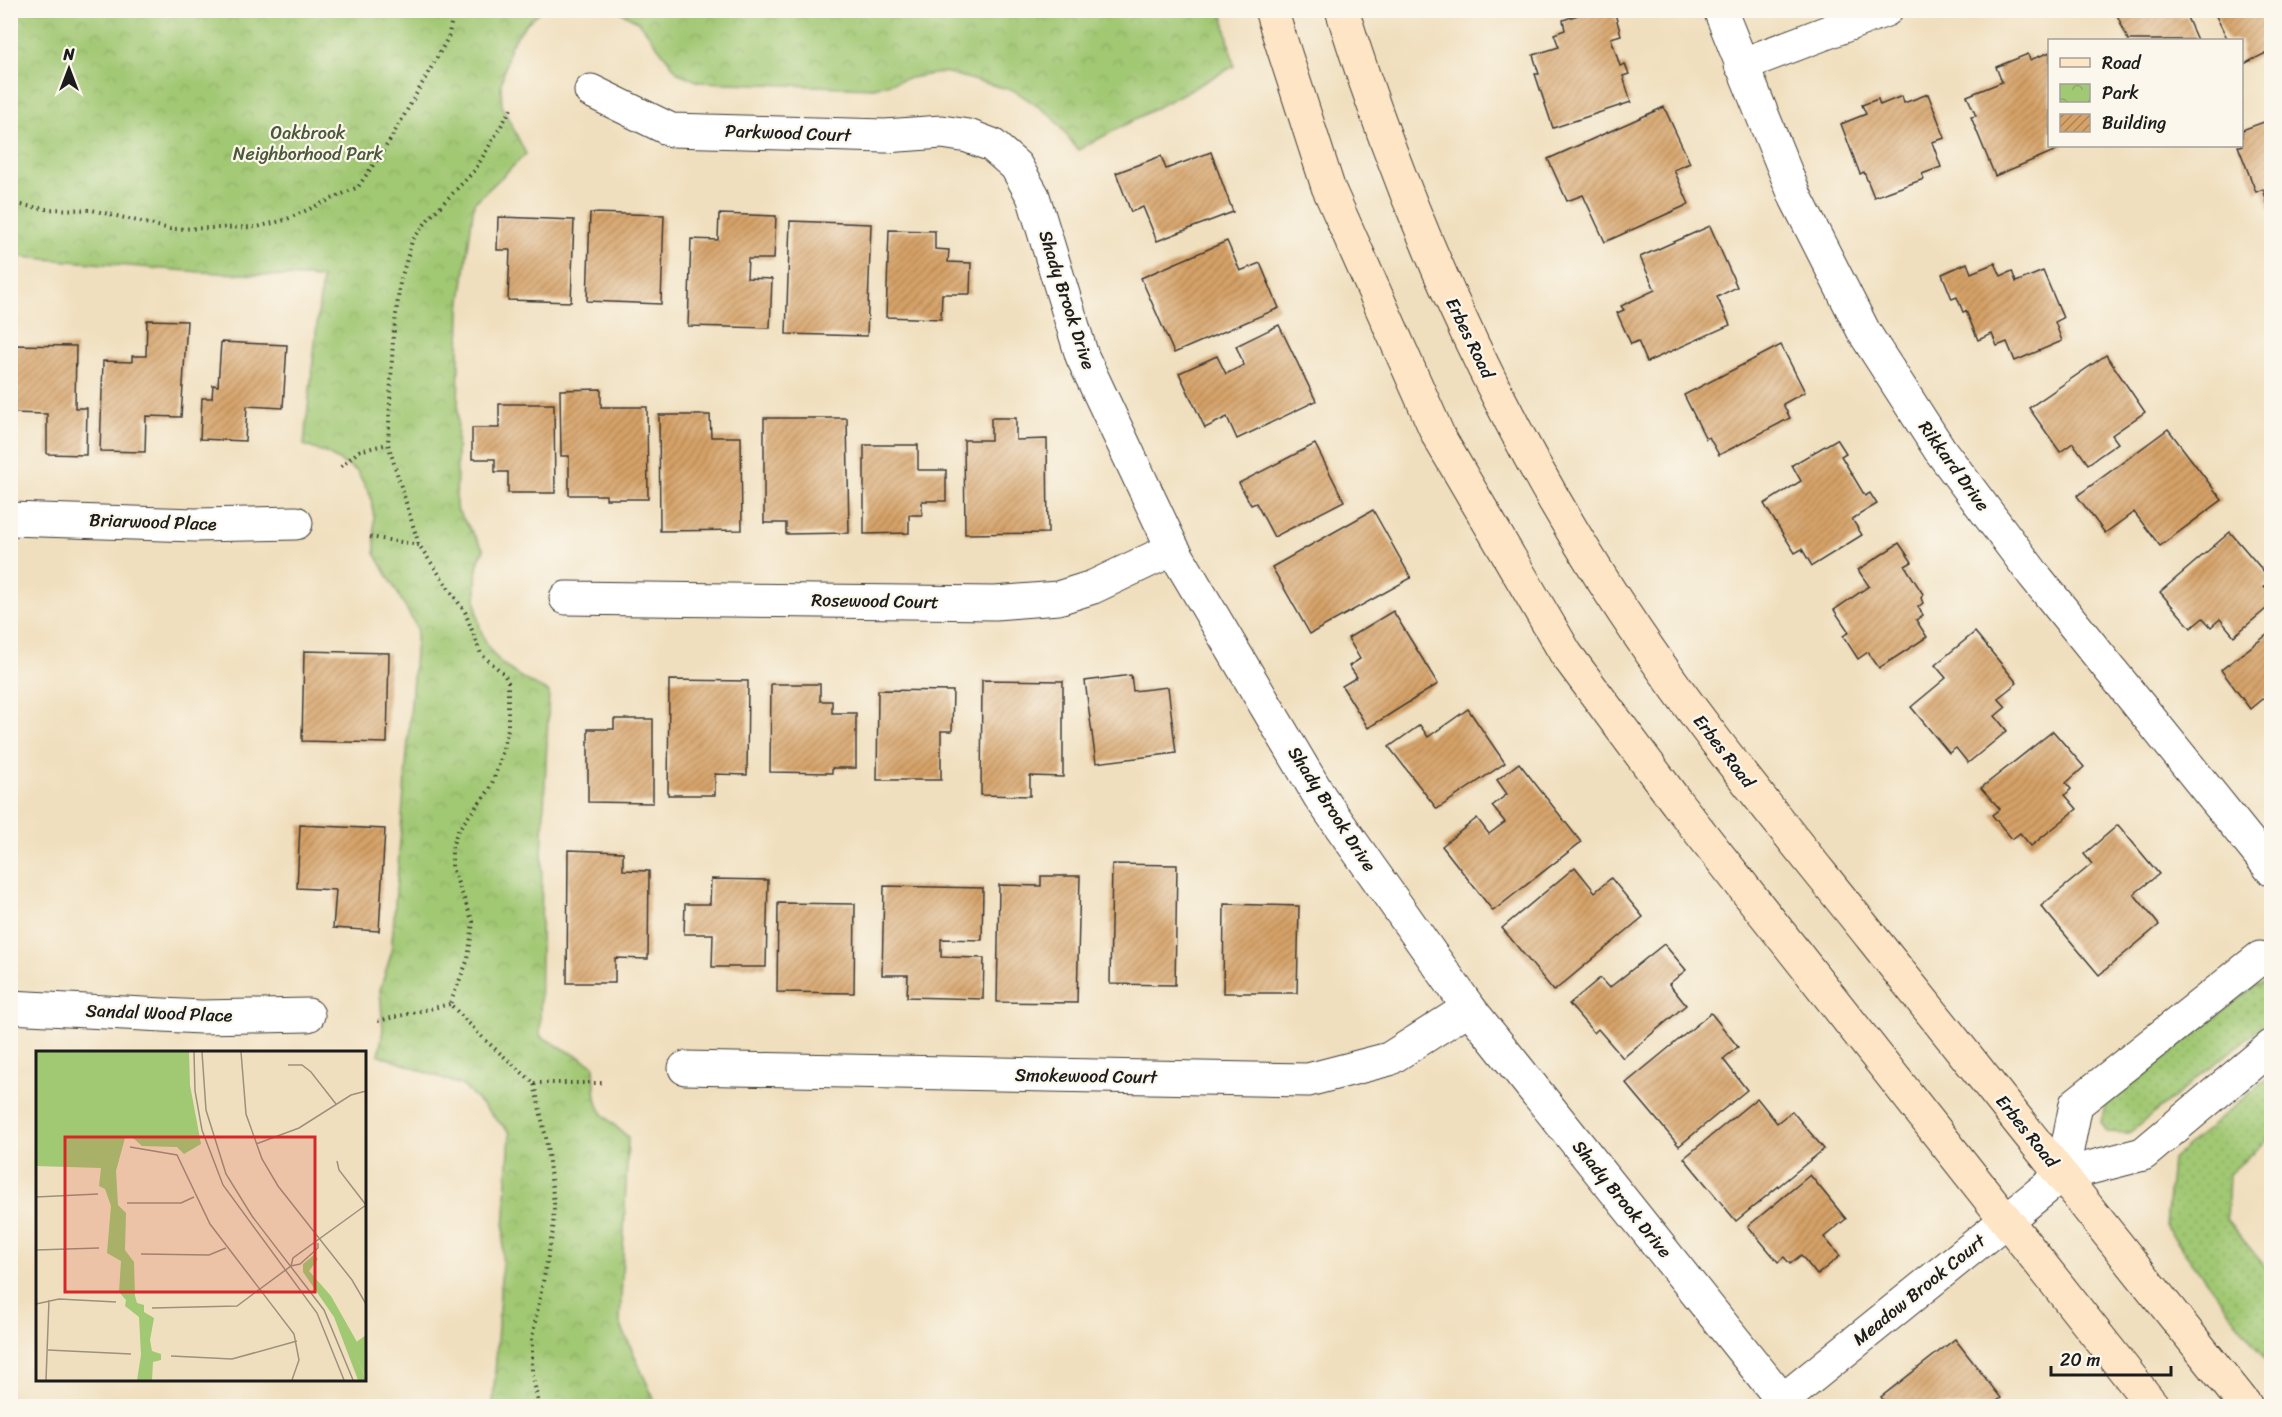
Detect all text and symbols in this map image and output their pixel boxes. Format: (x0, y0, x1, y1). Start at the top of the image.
north arrow (39, 39, 99, 99)
legend (2048, 39, 2243, 147)
text: N (62, 40, 75, 69)
text: Road (2102, 47, 2142, 79)
text: Park (2102, 77, 2139, 109)
text: Building (2102, 107, 2166, 139)
street label: Parkwood Court (724, 115, 852, 151)
park label: Oakbrook Neighborhood Park (233, 117, 383, 170)
street label: Shady Brook Drive (1029, 226, 1105, 374)
street label: Erbes Road (1437, 292, 1504, 385)
street label: Rikkard Drive (1910, 414, 1998, 518)
street label: Briarwood Place (89, 504, 218, 540)
street label: Rosewood Court (811, 584, 939, 618)
street label: Erbes Road (1685, 707, 1764, 796)
street label: Shady Brook Drive (1279, 739, 1385, 879)
street label: Sandal Wood Place (85, 994, 233, 1032)
inset map (36, 1051, 366, 1381)
street label: Smokewood Court (1015, 1059, 1158, 1093)
street label: Erbes Road (1987, 1087, 2068, 1176)
street label: Shady Brook Drive (1564, 1133, 1680, 1265)
street label: Meadow Brook Court (1845, 1225, 1993, 1354)
scale bar (2051, 1339, 2171, 1377)
text: 20 m (2060, 1344, 2100, 1376)

